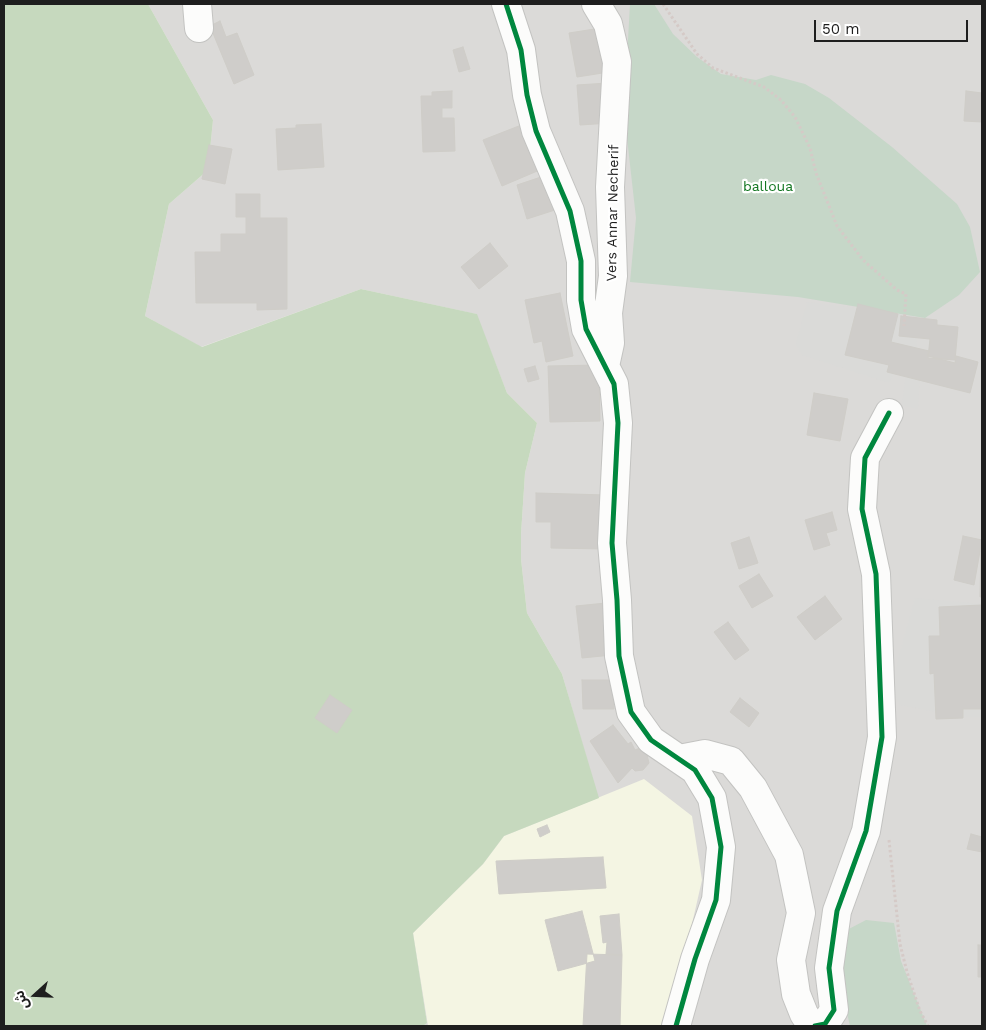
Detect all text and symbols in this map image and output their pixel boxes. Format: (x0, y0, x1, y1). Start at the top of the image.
scale bar (816, 10, 970, 42)
text: 50 m (822, 20, 859, 38)
street label: Vers Annar Necherif (603, 144, 623, 282)
park label: balloua (743, 179, 793, 195)
north arrow (10, 970, 60, 1020)
text: ش (10, 988, 32, 1012)

